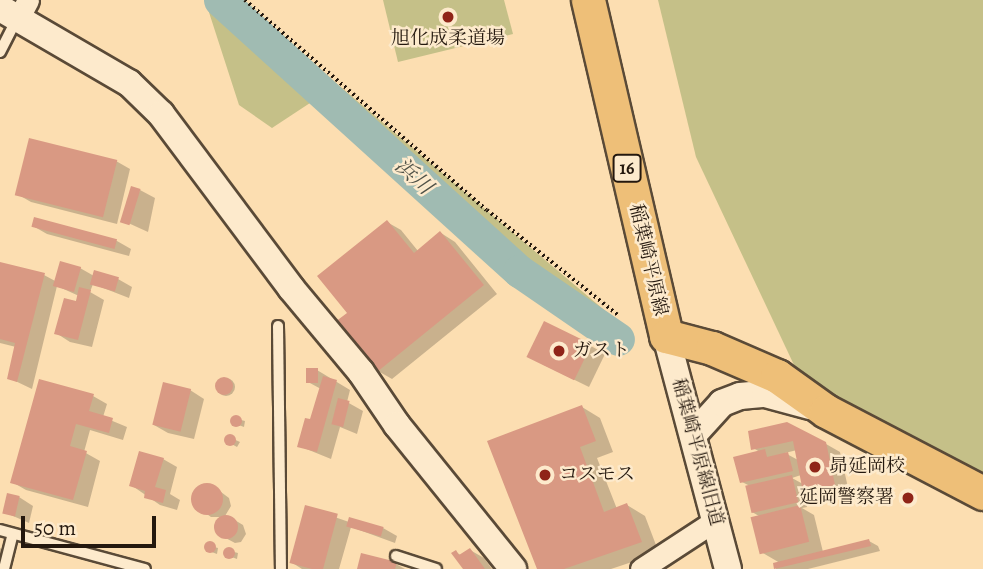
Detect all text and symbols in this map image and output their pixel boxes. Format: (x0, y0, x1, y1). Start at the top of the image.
marker: 旭化成柔道場 (440, 9, 456, 25)
place label: 旭化成柔道場 (391, 28, 505, 50)
water label: 浜川 (390, 153, 438, 199)
road number: 16 (611, 154, 643, 182)
street label: 稲葉崎平原線 (624, 202, 672, 318)
place label: ガスト (573, 340, 630, 362)
marker: ガスト (551, 343, 567, 359)
street label: 稲葉崎平原線旧道 (666, 376, 728, 528)
place label: 昴延岡校 (829, 456, 905, 478)
marker: 昴延岡校 (807, 459, 823, 475)
place label: コスモス (559, 464, 635, 486)
marker: コスモス (537, 467, 553, 483)
place label: 延岡警察署 (799, 487, 894, 509)
marker: 延岡警察署 (900, 490, 916, 506)
scale bar (24, 503, 159, 546)
text: 50 m (34, 514, 76, 542)

